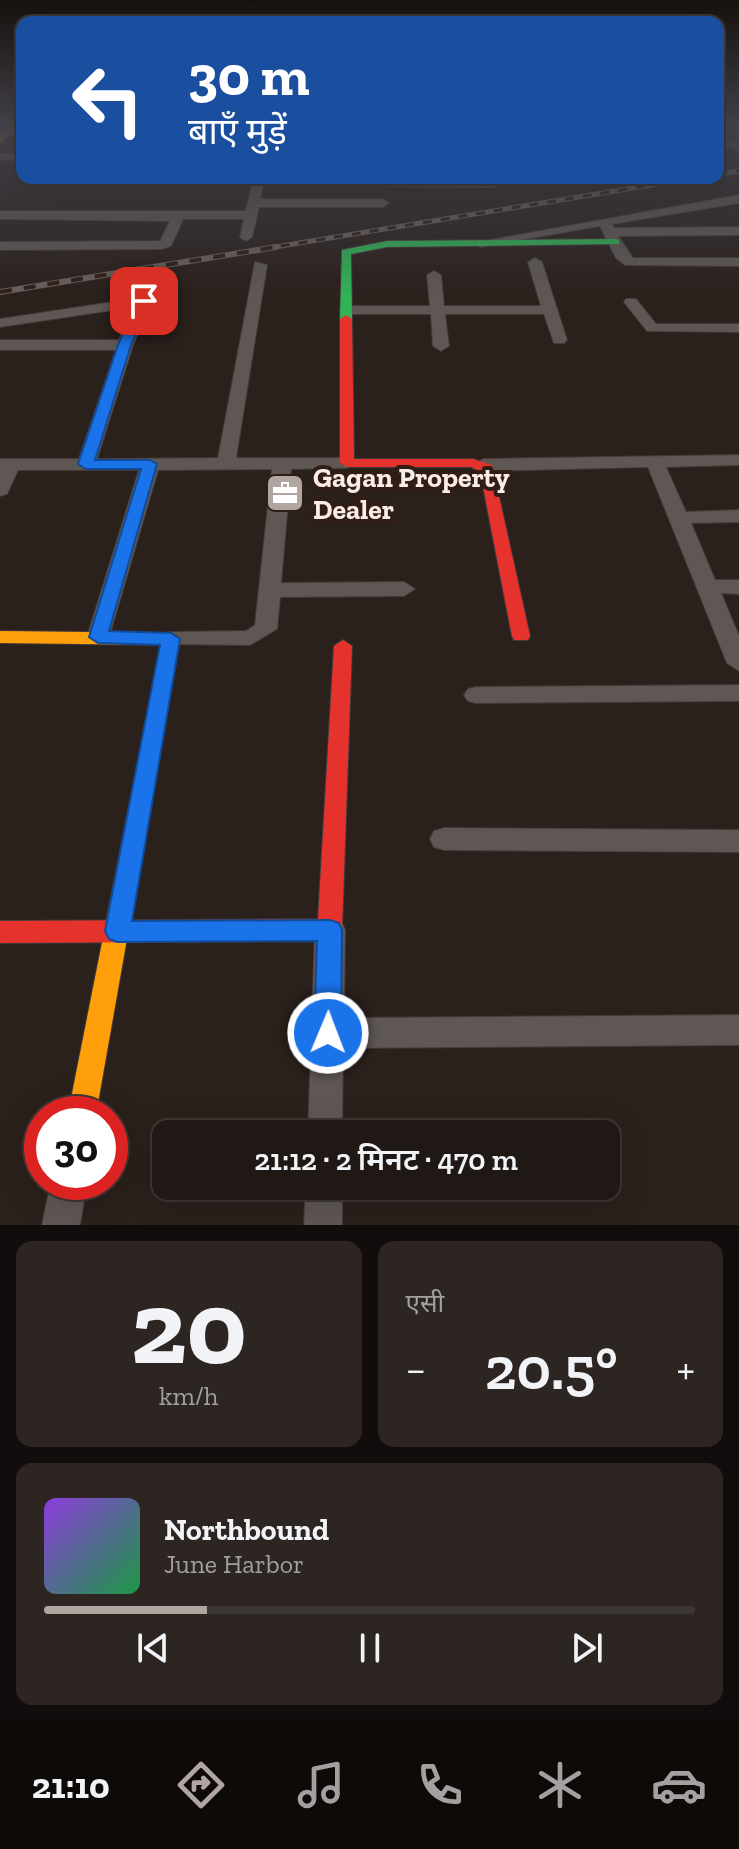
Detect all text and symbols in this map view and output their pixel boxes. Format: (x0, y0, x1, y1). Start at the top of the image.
text: 30 m (188, 42, 310, 109)
icon: left (56, 48, 160, 152)
text: बाएँ मुड़ें (188, 110, 287, 153)
pin (110, 267, 178, 335)
icon: arrive (122, 279, 166, 323)
place label: Gagan Property Dealer (313, 461, 510, 526)
office icon: Gagan Property Dealer (264, 472, 306, 514)
position arrow (286, 991, 370, 1075)
speed limit sign: 30 (24, 1096, 128, 1200)
text: 21:12 · 2 मिनट · 470 m (254, 1142, 518, 1178)
text: 20 (131, 1265, 247, 1390)
text: एसी (406, 1287, 444, 1319)
text: 20.5° (485, 1332, 618, 1404)
text: − (406, 1342, 426, 1395)
text: + (676, 1342, 695, 1395)
text: km/h (159, 1380, 218, 1412)
text: Northbound (164, 1512, 329, 1548)
text: June Harbor (164, 1548, 304, 1580)
icon: previous (131, 1626, 175, 1670)
icon: pause (348, 1626, 392, 1670)
icon: next (565, 1626, 609, 1670)
icon: directions (173, 1757, 229, 1813)
icon: music (293, 1757, 349, 1813)
icon: phone (412, 1757, 468, 1813)
icon: climate (532, 1757, 588, 1813)
icon: car (651, 1757, 707, 1813)
text: 21:10 (32, 1764, 110, 1807)

